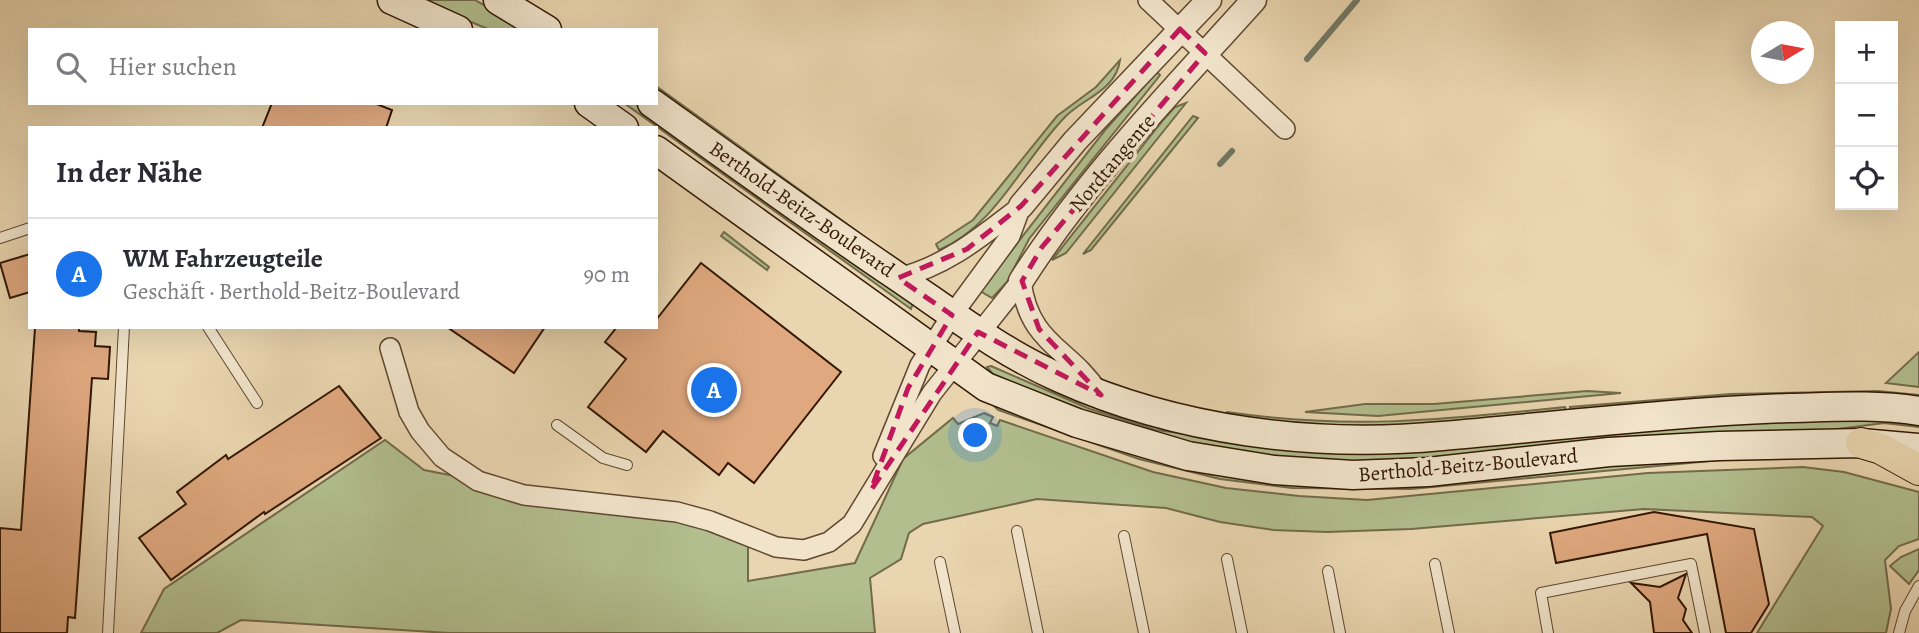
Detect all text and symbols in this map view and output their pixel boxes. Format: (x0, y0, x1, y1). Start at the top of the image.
north arrow (1751, 21, 1814, 84)
map controls (1835, 21, 1898, 210)
button: + (1835, 21, 1898, 84)
search box (28, 28, 658, 105)
icon: search (52, 48, 90, 86)
text: Hier suchen (108, 49, 237, 84)
button: − (1835, 84, 1898, 147)
street label: Nordtangente (1063, 108, 1161, 218)
street label: Berthold-Beitz-Boulevard (704, 134, 901, 284)
button: locate (1835, 147, 1898, 210)
text: In der Nähe (56, 152, 202, 192)
text: WM Fahrzeugteile (123, 241, 323, 276)
text: A (72, 259, 86, 290)
text: 90 m (584, 259, 630, 290)
text: Geschäft · Berthold-Beitz-Boulevard (123, 276, 460, 307)
pin: A (691, 364, 737, 416)
your location (958, 418, 992, 452)
street label: Berthold-Beitz-Boulevard (1357, 441, 1580, 489)

